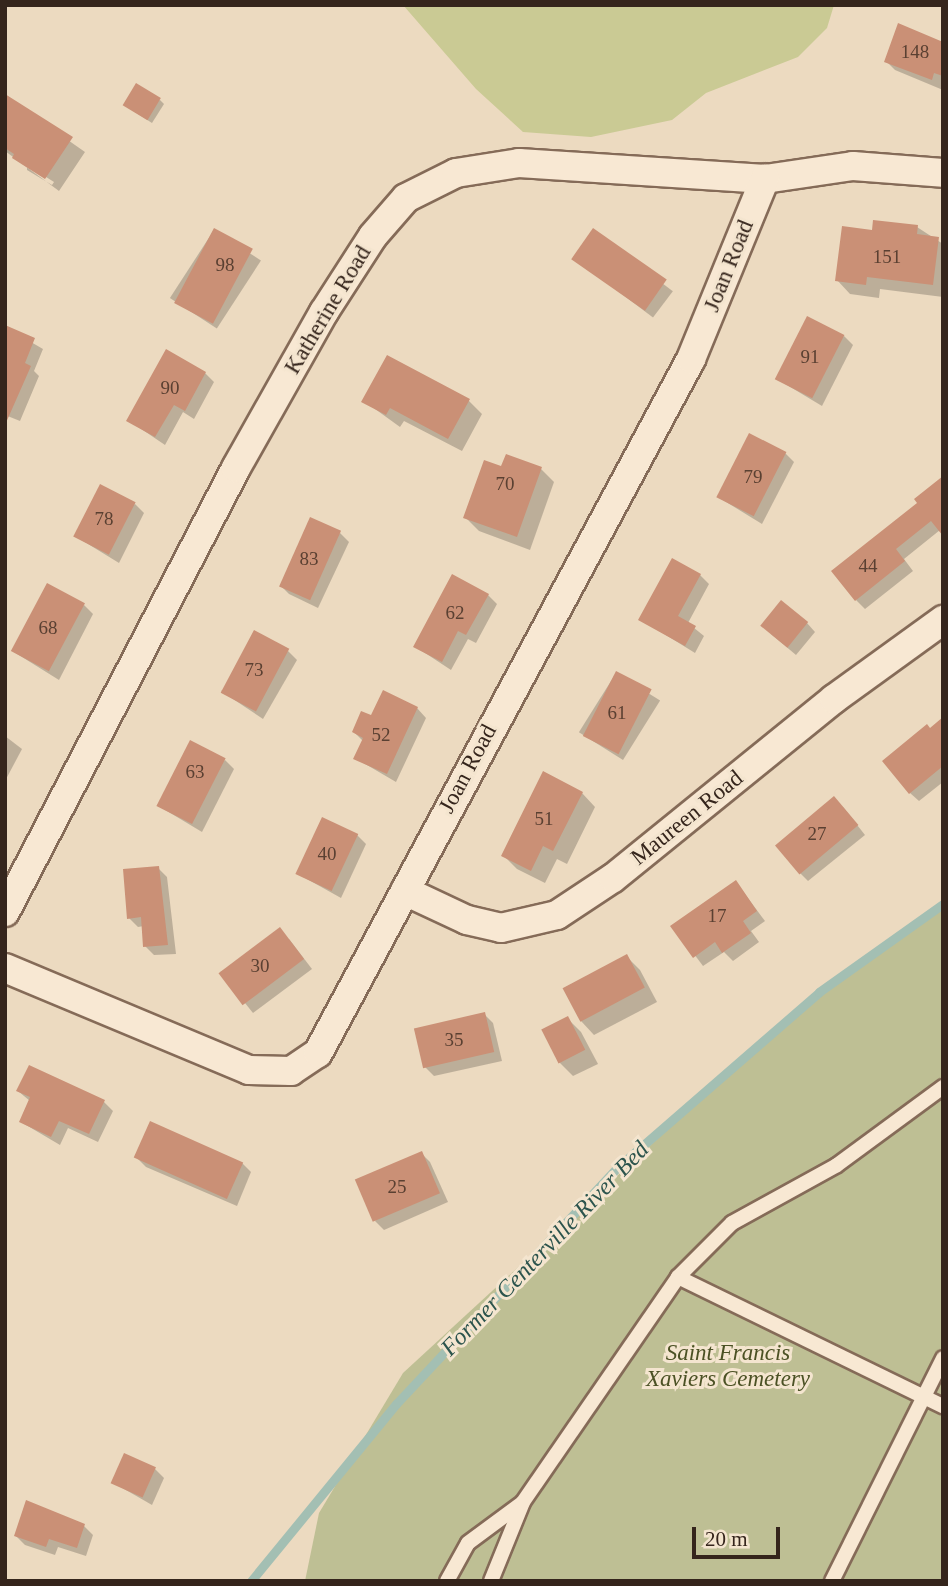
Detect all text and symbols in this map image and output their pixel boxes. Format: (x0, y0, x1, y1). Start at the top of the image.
house number: 148 (901, 41, 929, 63)
street label: Joan Road (698, 216, 760, 316)
street label: Katherine Road (279, 241, 377, 379)
house number: 151 (873, 246, 901, 268)
house number: 98 (216, 254, 234, 276)
house number: 91 (800, 346, 820, 368)
house number: 90 (160, 377, 180, 399)
house number: 79 (744, 466, 762, 488)
house number: 70 (495, 473, 514, 495)
house number: 78 (94, 508, 114, 530)
house number: 83 (300, 548, 318, 570)
house number: 44 (858, 555, 878, 577)
house number: 62 (446, 602, 464, 624)
house number: 68 (38, 617, 57, 639)
house number: 73 (244, 659, 264, 681)
house number: 61 (608, 702, 626, 724)
street label: Joan Road (433, 720, 503, 818)
house number: 52 (372, 724, 390, 746)
house number: 63 (186, 761, 204, 783)
street label: Maureen Road (625, 764, 749, 872)
house number: 51 (534, 808, 554, 830)
house number: 27 (807, 823, 826, 845)
house number: 40 (318, 843, 336, 865)
house number: 17 (708, 905, 726, 927)
house number: 30 (251, 955, 270, 977)
house number: 35 (445, 1029, 464, 1051)
water label: Former Centerville River Bed (435, 1136, 655, 1362)
house number: 25 (388, 1176, 406, 1198)
park label: Saint Francis Xaviers Cemetery (646, 1339, 810, 1393)
scale bar (696, 1512, 783, 1556)
text: 20 m (705, 1527, 748, 1551)

